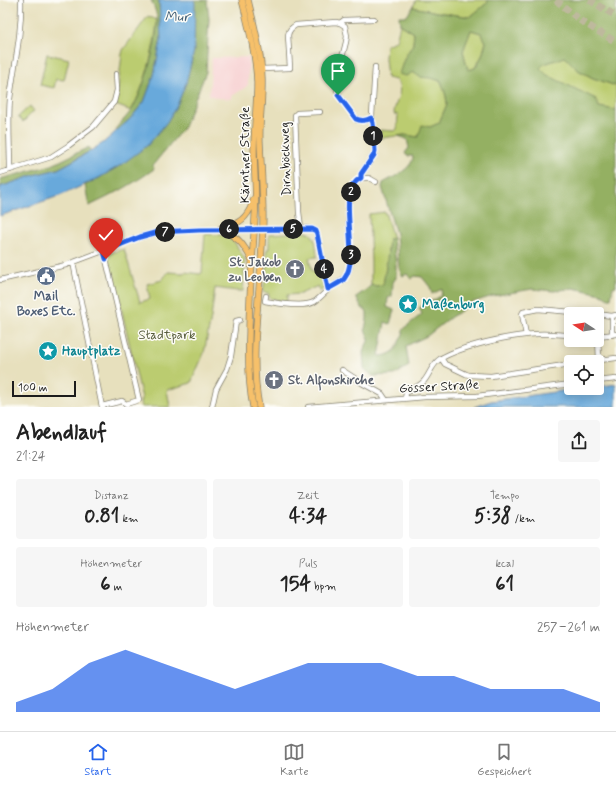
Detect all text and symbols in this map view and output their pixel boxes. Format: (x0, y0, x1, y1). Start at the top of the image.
water label: Mur (165, 8, 192, 26)
pin (321, 54, 355, 95)
icon: arrive (327, 60, 349, 82)
street label: Kärntner Straße (237, 107, 254, 203)
street label: Dirnböckweg (276, 122, 296, 196)
pin: 1 (363, 126, 383, 146)
text: 1 (371, 129, 375, 143)
pin: 2 (341, 182, 361, 202)
text: 2 (348, 185, 354, 199)
pin (89, 218, 123, 259)
pin: 6 (219, 219, 239, 239)
pin: 5 (283, 219, 303, 239)
pin: 7 (155, 222, 175, 242)
text: 6 (226, 222, 232, 236)
text: 5 (290, 222, 296, 236)
icon: check (95, 224, 117, 246)
text: 7 (162, 225, 168, 239)
pin: 3 (341, 245, 361, 265)
text: 3 (349, 248, 353, 262)
place label: St. Jakob zu Leoben (228, 254, 281, 286)
church icon: St. Jakob zu Leoben (284, 258, 306, 280)
pin: 4 (314, 259, 334, 279)
text: 4 (321, 262, 327, 276)
public building icon: Mail Boxes Etc. (35, 265, 57, 287)
place label: Mail Boxes Etc. (17, 288, 76, 320)
place icon: Maßenburg (397, 293, 419, 315)
place label: Maßenburg (422, 296, 485, 314)
north arrow (564, 307, 604, 347)
map controls (564, 307, 604, 395)
park label: Stadtpark (138, 327, 196, 344)
place icon: Hauptplatz (37, 340, 59, 362)
place label: Hauptplatz (62, 343, 121, 360)
button: locate (564, 355, 604, 395)
church icon: St. Alfonskirche (263, 369, 285, 391)
place label: St. Alfonskirche (288, 372, 375, 391)
street label: Gösser Straße (399, 376, 479, 398)
scale bar (12, 379, 76, 398)
text: 100 m (18, 381, 48, 395)
text: Abendlauf (16, 419, 107, 447)
button: share (558, 420, 600, 462)
text: 21:24 (16, 448, 46, 465)
text: Distanz (94, 489, 129, 503)
text: Zeit (297, 489, 319, 503)
text: Tempo (490, 489, 519, 503)
text: 0.81 (84, 503, 119, 530)
text: 4:34 (289, 503, 327, 530)
text: 5:38 (474, 503, 511, 530)
text: km (119, 512, 138, 526)
text: /km (511, 512, 535, 526)
text: Höhenmeter (81, 557, 142, 571)
text: Puls (299, 557, 317, 571)
text: kcal (495, 557, 514, 571)
text: 6 (100, 571, 111, 598)
text: 154 (280, 571, 311, 598)
text: 61 (495, 571, 514, 598)
text: m (111, 580, 122, 594)
text: bpm (311, 580, 336, 594)
text: Höhenmeter (16, 619, 89, 636)
text: 257–261 m (537, 619, 600, 636)
tab: Start (84, 741, 112, 779)
tab: Karte (280, 741, 308, 779)
tab: Gespeichert (477, 741, 532, 779)

